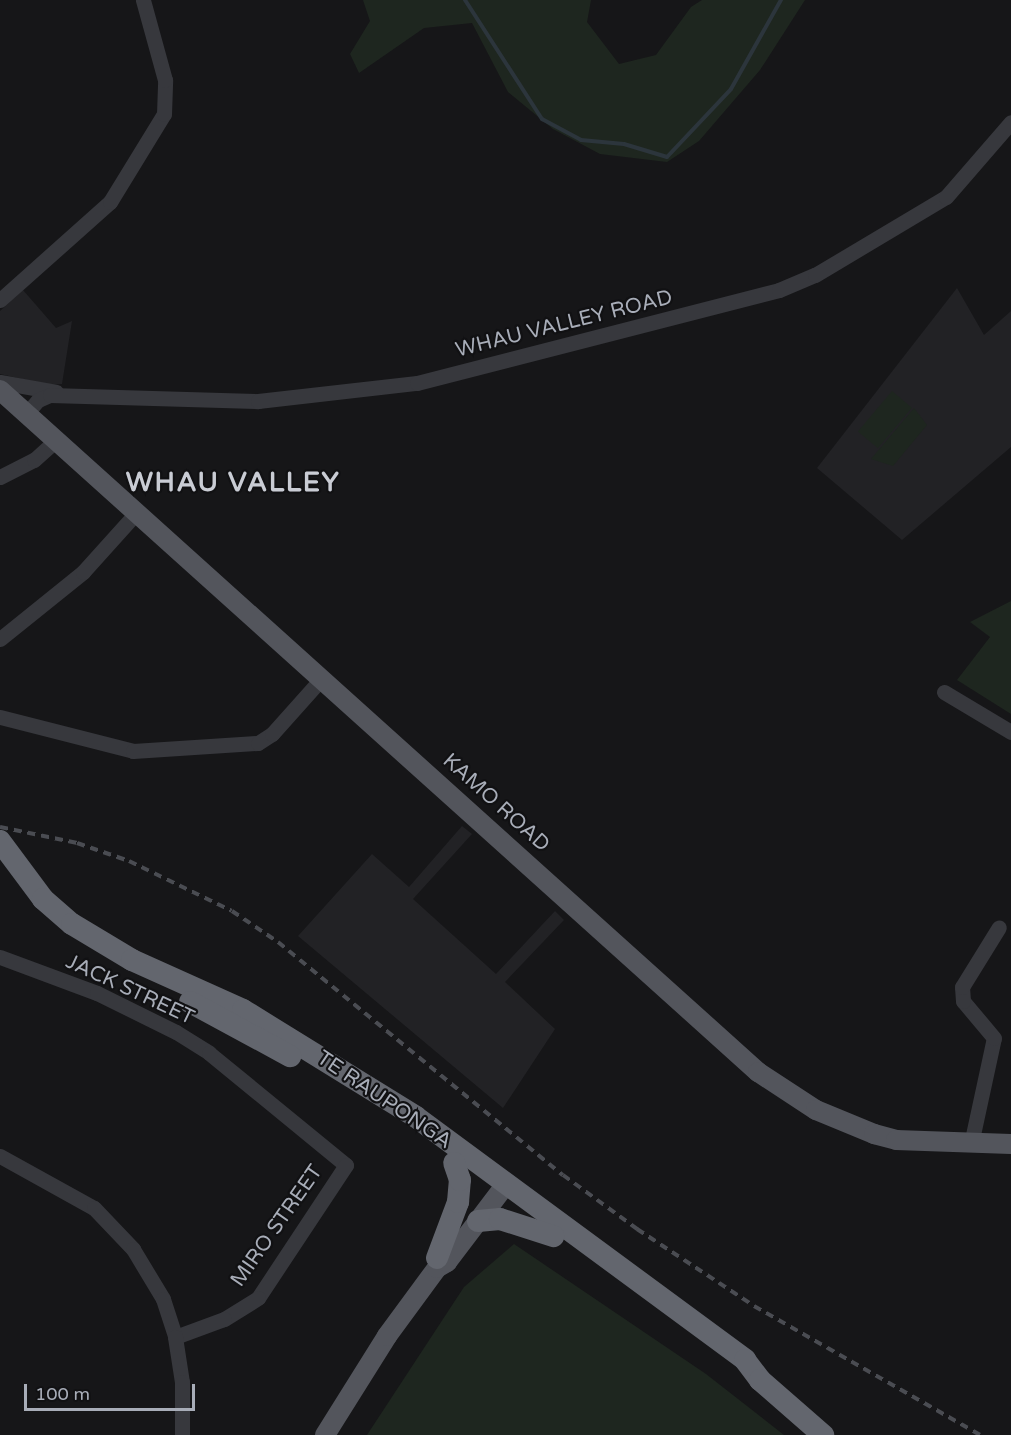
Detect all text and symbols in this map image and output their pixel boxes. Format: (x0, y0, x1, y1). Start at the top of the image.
street label: WHAU VALLEY ROAD (453, 285, 675, 363)
district label: WHAU VALLEY (126, 467, 340, 499)
street label: KAMO ROAD (437, 748, 555, 858)
street label: JACK STREET (62, 949, 198, 1031)
street label: TE RAUPONGA (312, 1046, 456, 1154)
street label: MIRO STREET (226, 1160, 328, 1292)
scale bar (27, 1372, 198, 1410)
text: 100 m (35, 1383, 90, 1405)

